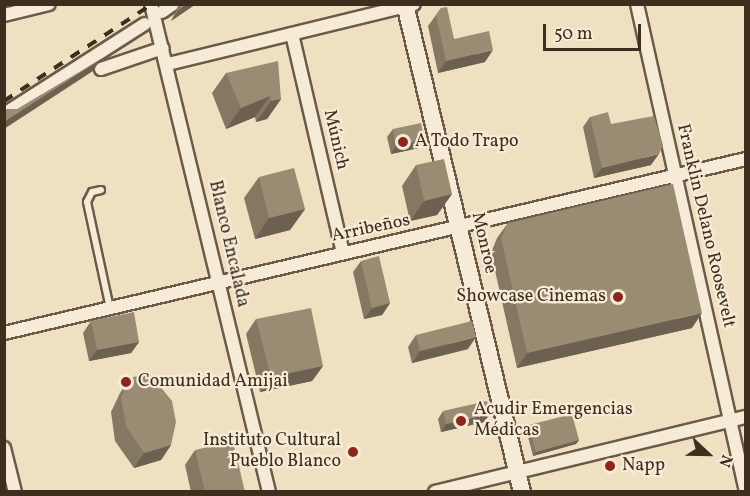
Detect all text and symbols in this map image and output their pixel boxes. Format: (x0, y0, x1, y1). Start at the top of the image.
scale bar (546, 12, 644, 50)
text: 50 m (554, 22, 593, 47)
street label: Múnich (318, 108, 352, 172)
street label: Franklin Delano Roosevelt (671, 122, 739, 330)
place label: A Todo Trapo (415, 131, 520, 153)
marker: A Todo Trapo (396, 135, 410, 149)
street label: Blanco Encalada (203, 178, 253, 310)
street label: Arribeños (330, 210, 412, 248)
street label: Monroe (465, 210, 501, 276)
place label: Showcase Cinemas (456, 286, 606, 308)
marker: Showcase Cinemas (611, 290, 625, 304)
place label: Comunidad Amijai (138, 371, 288, 393)
marker: Comunidad Amijai (119, 375, 133, 389)
place label: Acudir Emergencias Médicas (474, 400, 633, 442)
marker: Acudir Emergencias Médicas (452, 412, 470, 430)
north arrow (678, 424, 738, 484)
place label: Instituto Cultural Pueblo Blanco (203, 431, 341, 474)
marker: Instituto Cultural Pueblo Blanco (346, 445, 360, 459)
text: N (712, 451, 737, 470)
place label: Napp (622, 455, 665, 477)
marker: Napp (603, 459, 617, 473)

